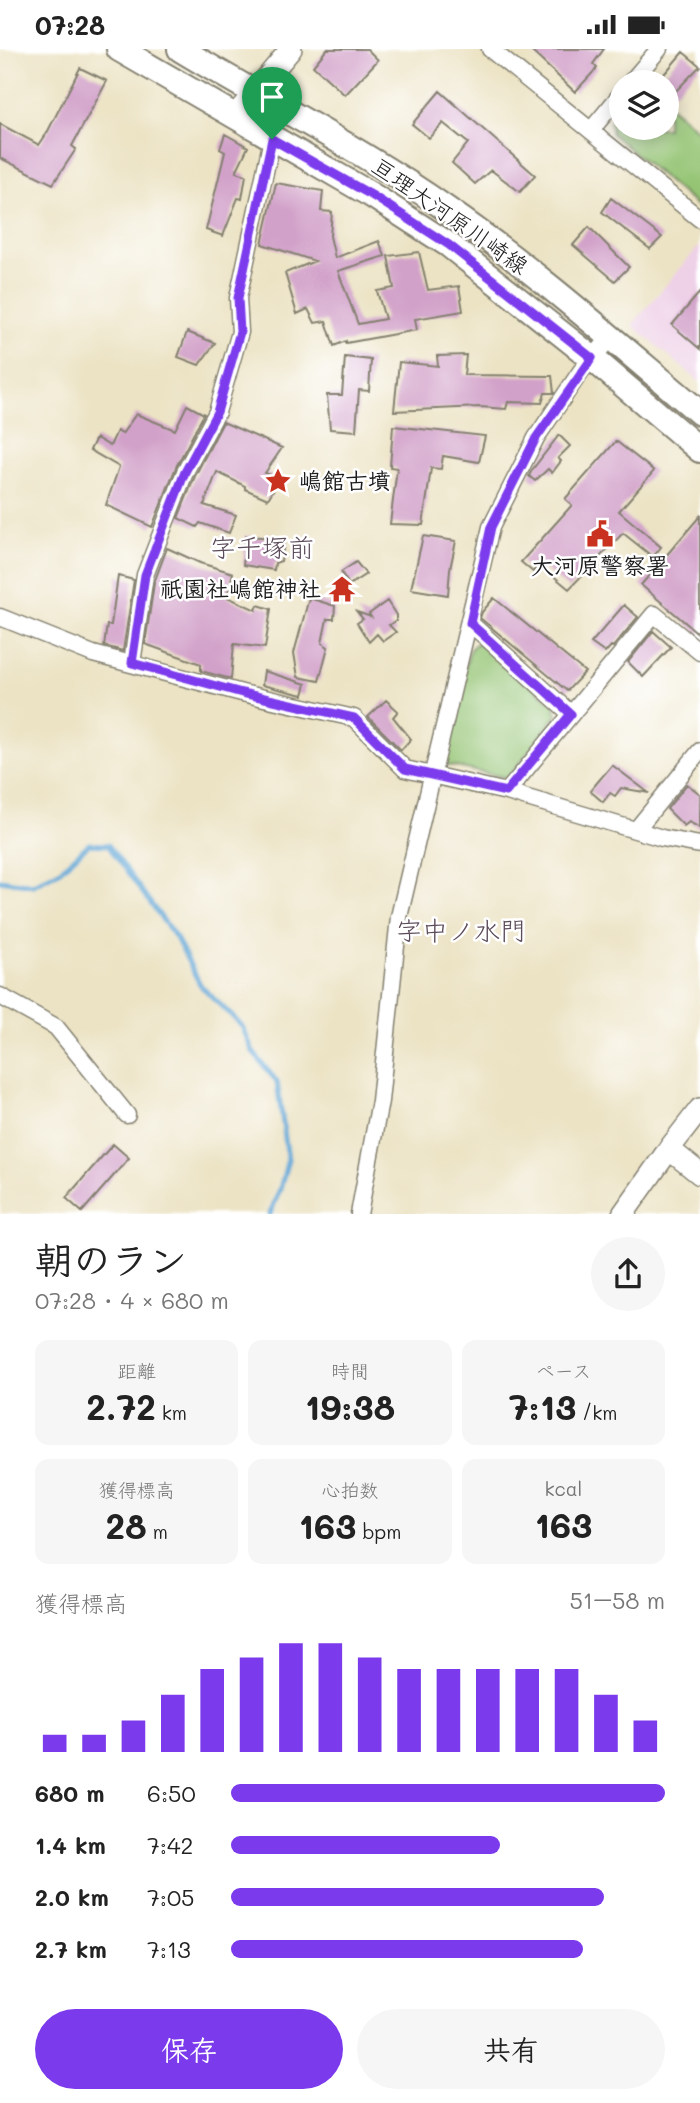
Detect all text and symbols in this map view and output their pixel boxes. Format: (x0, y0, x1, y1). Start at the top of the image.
text: 07:28 (35, 8, 105, 42)
pin (242, 67, 302, 139)
map controls (609, 70, 679, 140)
button: layers (609, 70, 679, 140)
icon: arrive (253, 78, 291, 116)
street label: 亘理大河原川崎線 (367, 150, 535, 280)
place label: 嶋館古墳 (299, 465, 391, 495)
place icon: 嶋館古墳 (263, 466, 293, 496)
public building icon: 大河原警察署 (585, 519, 615, 549)
district label: 字千塚前 (210, 530, 314, 564)
place label: 大河原警察署 (531, 550, 669, 580)
place label: 祇園社嶋館神社 (160, 573, 321, 603)
temple icon: 祇園社嶋館神社 (327, 574, 357, 604)
district label: 字中ノ水門 (396, 913, 526, 947)
text: 朝のラン (35, 1234, 187, 1284)
button: share (591, 1237, 665, 1311)
text: 07:28 · 4 × 680 m (35, 1285, 229, 1315)
text: 距離 (118, 1358, 156, 1383)
text: 時間 (331, 1358, 369, 1383)
text: ペース (535, 1358, 591, 1383)
text: 2.72 (86, 1383, 156, 1429)
text: 19:38 (305, 1383, 395, 1429)
text: 7:13 (509, 1383, 576, 1429)
text: km (156, 1400, 187, 1425)
text: /km (576, 1400, 618, 1425)
text: kcal (544, 1476, 582, 1501)
text: 獲得標高 (99, 1477, 175, 1502)
text: 心拍数 (321, 1477, 379, 1502)
text: 163 (534, 1501, 592, 1547)
text: 28 (105, 1502, 147, 1548)
text: 163 (299, 1502, 356, 1548)
text: m (147, 1519, 168, 1544)
text: bpm (356, 1519, 401, 1544)
text: 51–58 m (569, 1585, 665, 1615)
text: 獲得標高 (35, 1588, 127, 1618)
text: 680 m (35, 1778, 105, 1808)
text: 6:50 (147, 1778, 196, 1808)
text: 1.4 km (35, 1830, 106, 1860)
text: 7:42 (147, 1830, 193, 1860)
text: 2.0 km (35, 1882, 109, 1912)
text: 7:05 (147, 1882, 195, 1912)
text: 2.7 km (35, 1934, 107, 1964)
text: 7:13 (147, 1934, 191, 1964)
button: 保存 (35, 2009, 343, 2089)
button: 共有 (357, 2009, 665, 2089)

